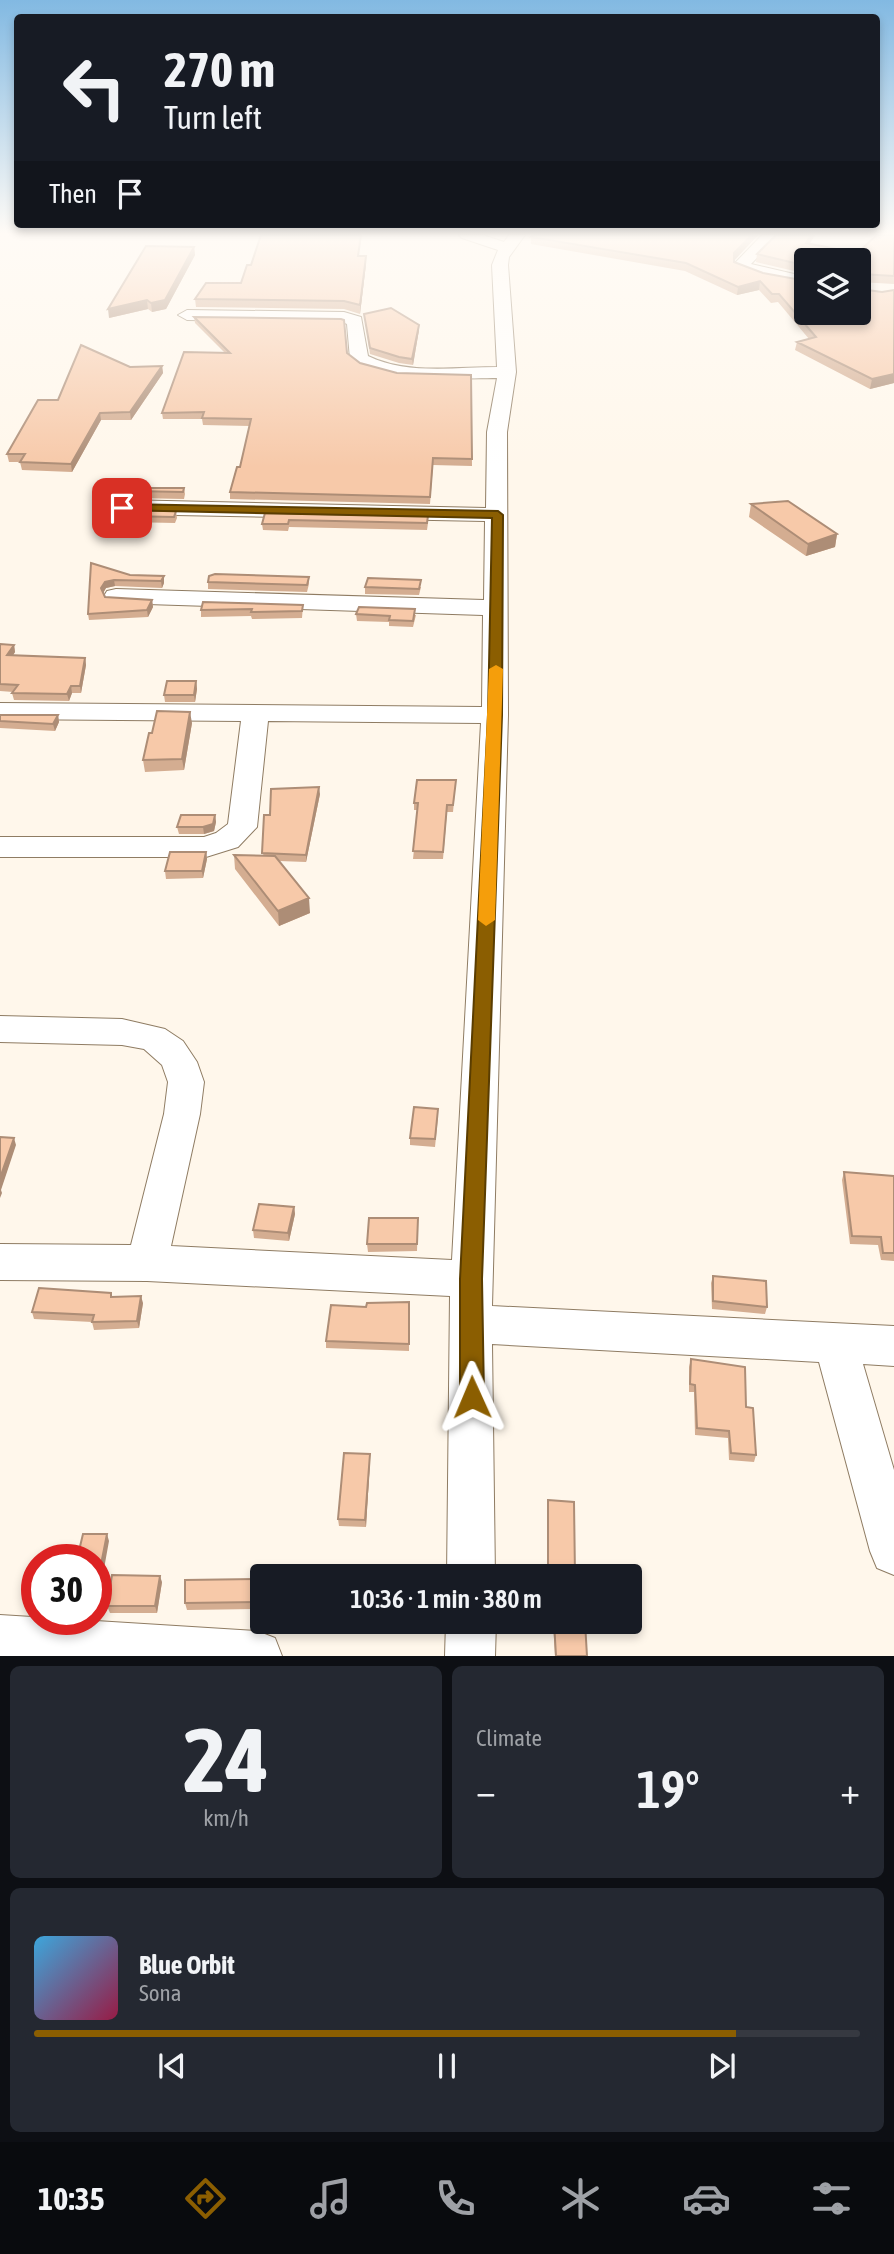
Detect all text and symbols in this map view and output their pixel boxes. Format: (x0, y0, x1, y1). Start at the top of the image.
text: 270 m (164, 41, 275, 97)
icon: left (49, 42, 140, 133)
text: Turn left (164, 99, 262, 136)
icon: arrive (111, 175, 149, 213)
text: Then (49, 179, 97, 209)
map controls (794, 248, 871, 325)
button: layers (794, 248, 871, 325)
pin (92, 478, 152, 538)
icon: arrive (103, 489, 141, 527)
position arrow (435, 1360, 509, 1434)
speed limit sign: 30 (21, 1544, 112, 1635)
text: 10:36 · 1 min · 380 m (350, 1584, 542, 1614)
text: 24 (183, 1707, 269, 1811)
text: Climate (476, 1725, 542, 1751)
text: 19° (636, 1759, 700, 1819)
text: − (476, 1769, 496, 1812)
text: + (840, 1769, 860, 1812)
text: km/h (203, 1805, 249, 1831)
text: Blue Orbit (139, 1950, 235, 1980)
text: Sona (139, 1980, 181, 2006)
icon: previous (153, 2047, 191, 2085)
icon: pause (428, 2047, 466, 2085)
icon: next (703, 2047, 741, 2085)
icon: directions (181, 2174, 230, 2223)
icon: music (306, 2174, 355, 2223)
icon: phone (431, 2174, 480, 2223)
icon: climate (556, 2174, 605, 2223)
icon: car (682, 2174, 731, 2223)
icon: filters (807, 2174, 856, 2223)
text: 10:35 (38, 2180, 105, 2217)

